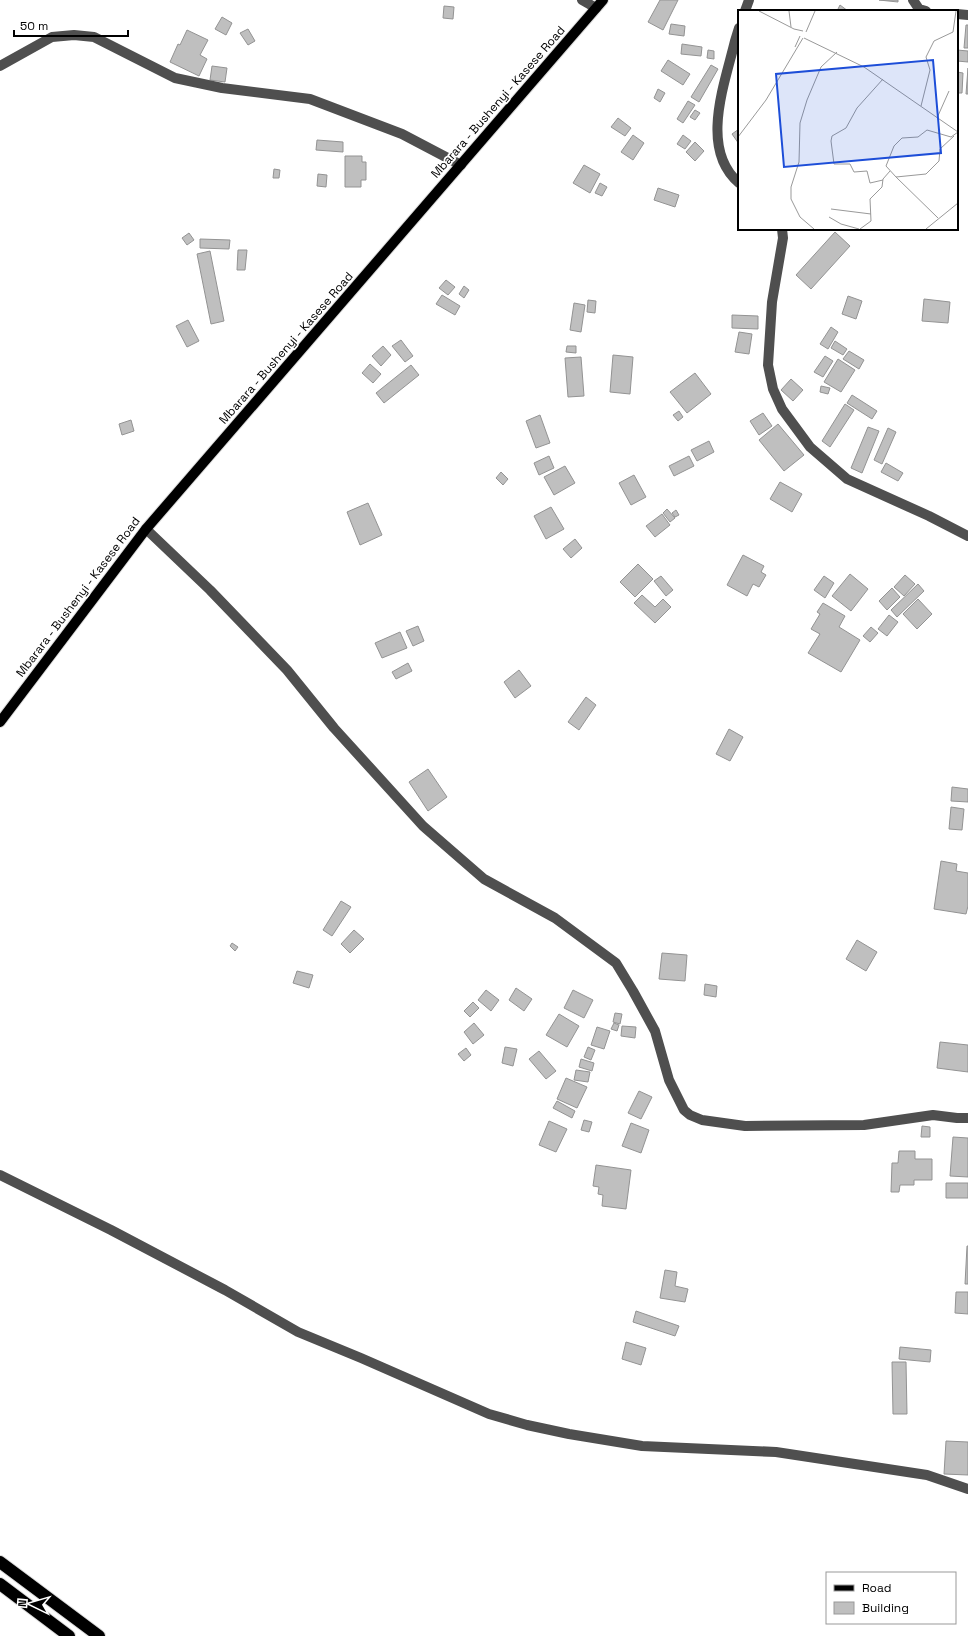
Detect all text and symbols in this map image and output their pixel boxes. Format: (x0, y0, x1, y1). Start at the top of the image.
inset map (738, 10, 958, 230)
scale bar (14, 12, 128, 38)
text: 50 m (20, 18, 48, 34)
street label: Mbarara - Bushenyi - Kasese Road (428, 23, 568, 181)
street label: Mbarara - Bushenyi - Kasese Road (216, 269, 356, 427)
street label: Mbarara - Bushenyi - Kasese Road (12, 514, 144, 680)
legend (826, 1572, 956, 1624)
text: Road (862, 1580, 891, 1596)
north arrow (12, 1584, 52, 1624)
text: N (15, 1599, 29, 1607)
text: Building (862, 1600, 909, 1616)

